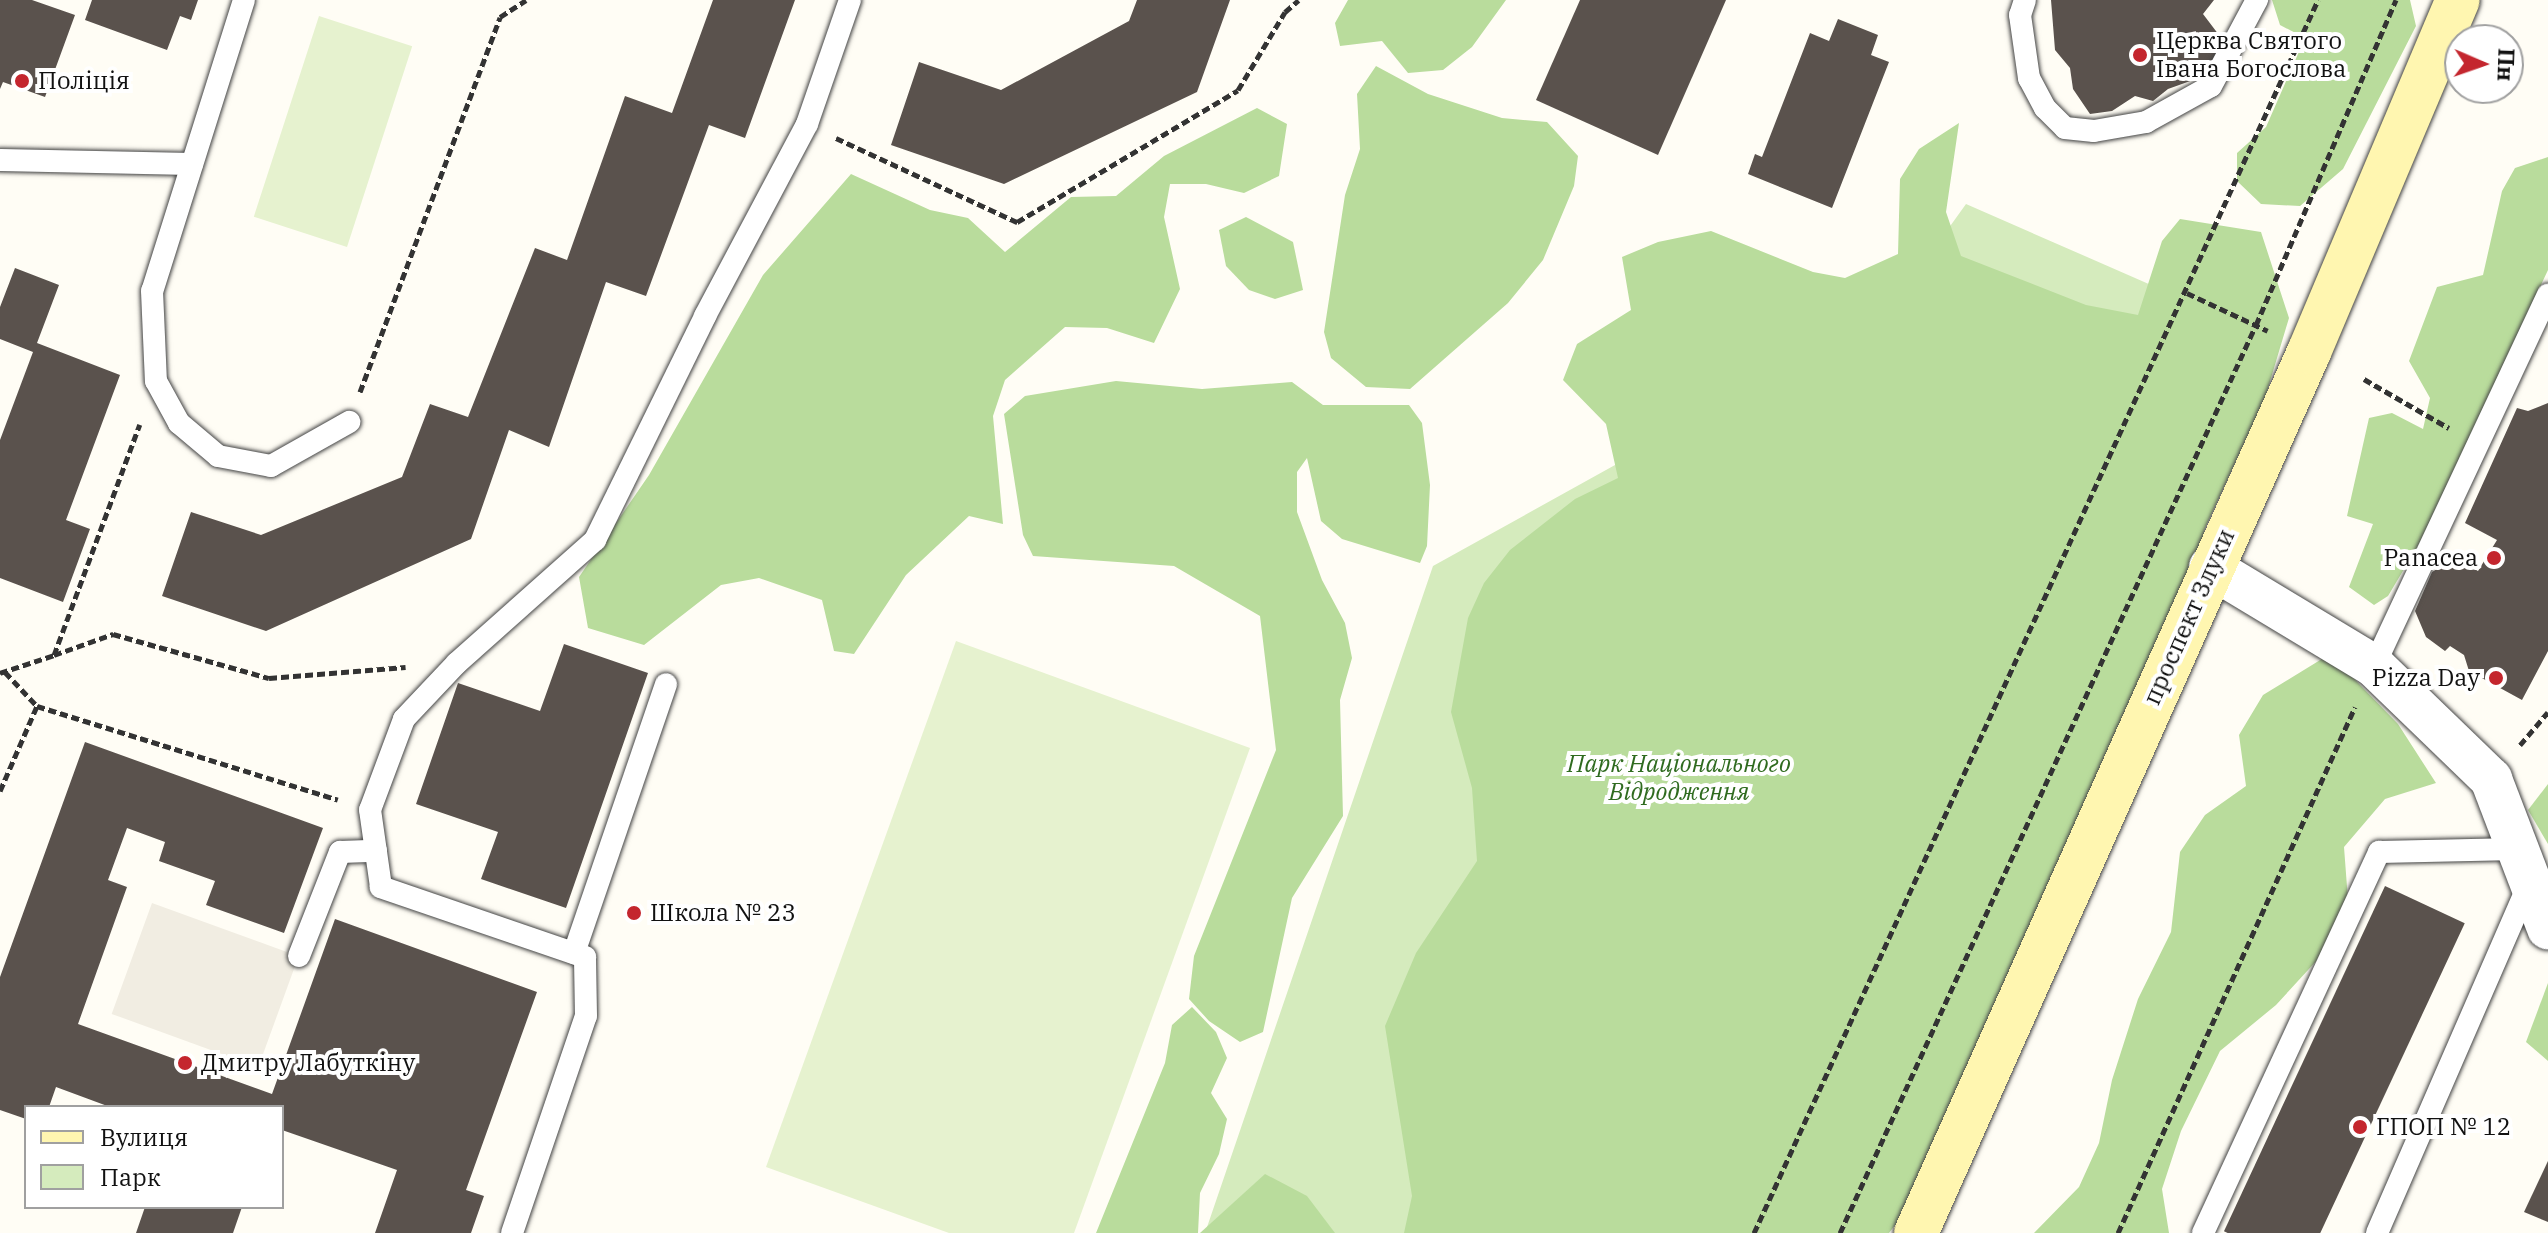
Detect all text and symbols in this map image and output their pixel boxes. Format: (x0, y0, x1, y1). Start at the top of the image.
north arrow (2444, 24, 2524, 104)
place label: Церква Святого Івана Богослова (2156, 27, 2346, 83)
marker: Церква Святого Івана Богослова (2131, 46, 2149, 64)
text: Пн (2491, 48, 2522, 82)
place label: Поліція (38, 67, 130, 95)
marker: Поліція (13, 72, 31, 90)
street label: проспект Злуки (2137, 525, 2241, 709)
place label: Panacea (2383, 544, 2478, 572)
marker: Panacea (2485, 549, 2503, 567)
place label: Pizza Day (2372, 664, 2480, 692)
marker: Pizza Day (2487, 669, 2505, 687)
park label: Парк Національного Відродження (1567, 750, 1791, 806)
place label: Школа № 23 (650, 899, 796, 927)
marker: Школа № 23 (625, 904, 643, 922)
place label: Дмитру Лабуткіну (201, 1049, 415, 1077)
marker: Дмитру Лабуткіну (176, 1054, 194, 1072)
legend (24, 1105, 284, 1209)
place label: ГПОП № 12 (2376, 1113, 2511, 1141)
marker: ГПОП № 12 (2351, 1118, 2369, 1136)
text: Вулиця (100, 1121, 188, 1153)
text: Парк (100, 1161, 161, 1193)

